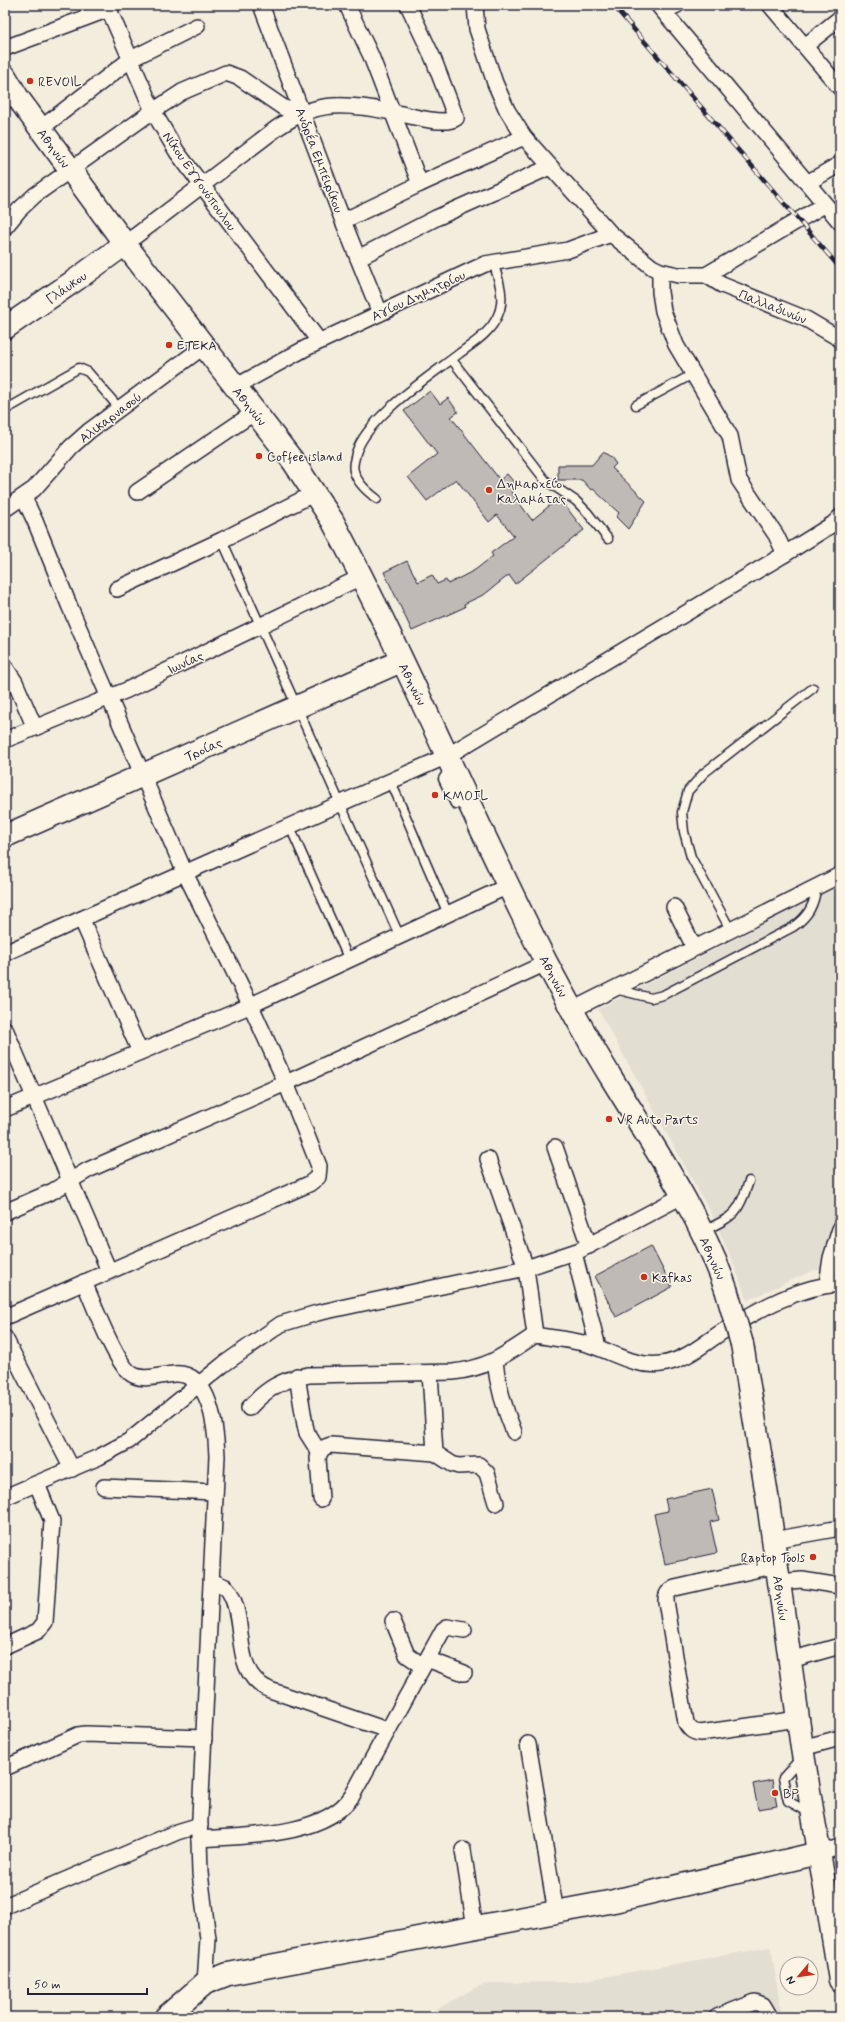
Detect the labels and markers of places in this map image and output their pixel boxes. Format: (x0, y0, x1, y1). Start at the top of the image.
place label: REVOIL (38, 74, 82, 91)
marker: REVOIL (25, 76, 35, 86)
place label: ΕΤΕΚΑ (177, 338, 217, 355)
marker: ΕΤΕΚΑ (164, 340, 174, 350)
place label: Coffee island (267, 449, 342, 466)
marker: Coffee island (254, 451, 264, 461)
place label: Δημαρχείο Καλαμάτας (497, 476, 566, 508)
marker: Δημαρχείο Καλαμάτας (484, 485, 494, 495)
place label: KMOIL (443, 788, 489, 805)
marker: KMOIL (430, 790, 440, 800)
place label: VR Auto Parts (617, 1112, 698, 1129)
marker: VR Auto Parts (604, 1114, 614, 1124)
place label: Kafkas (652, 1270, 692, 1287)
marker: Kafkas (639, 1272, 649, 1282)
place label: Raptop Tools (741, 1550, 805, 1567)
marker: Raptop Tools (808, 1552, 818, 1562)
place label: BP (783, 1786, 799, 1803)
marker: BP (770, 1788, 780, 1798)

